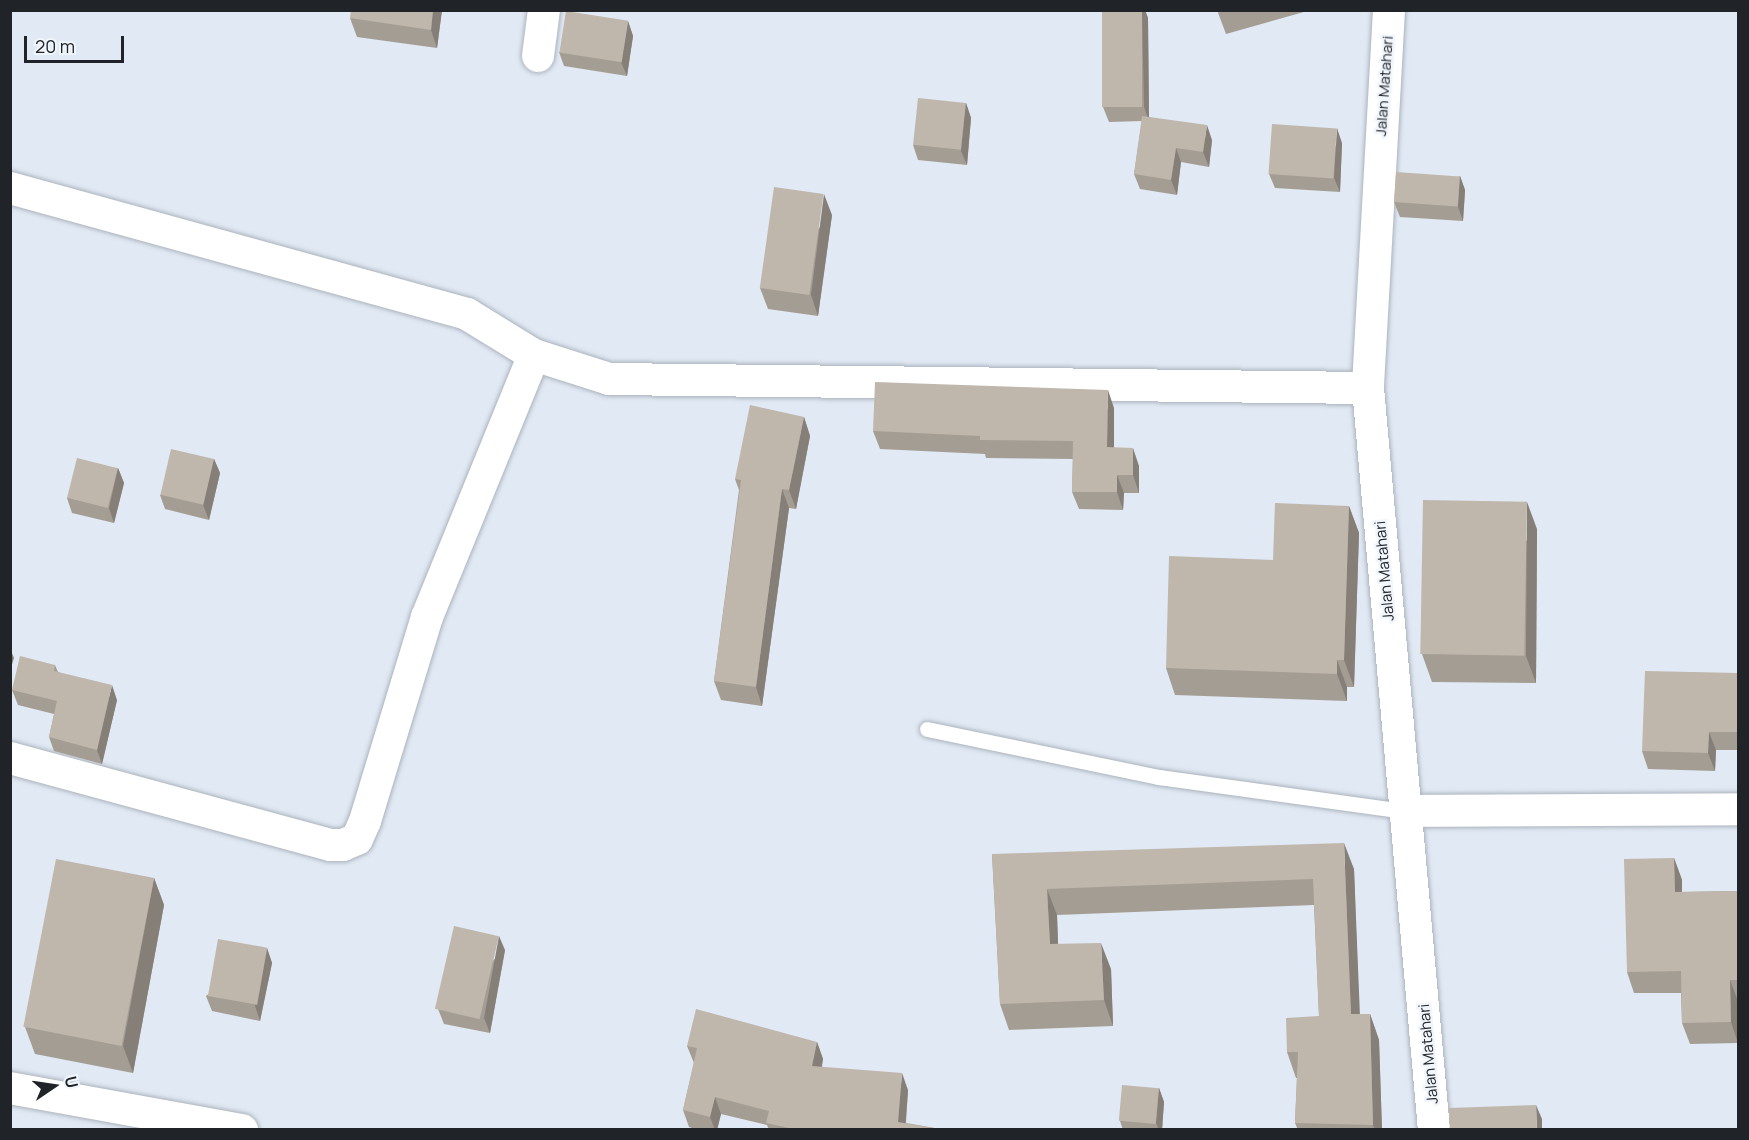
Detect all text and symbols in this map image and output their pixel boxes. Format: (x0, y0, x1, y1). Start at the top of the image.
scale bar (27, 24, 128, 62)
text: 20 m (35, 34, 75, 58)
street label: Jalan Matahari (1372, 35, 1396, 137)
street label: Jalan Matahari (1371, 520, 1397, 622)
street label: Jalan Matahari (1415, 1003, 1441, 1105)
north arrow (24, 1056, 84, 1116)
text: U (60, 1074, 84, 1090)

